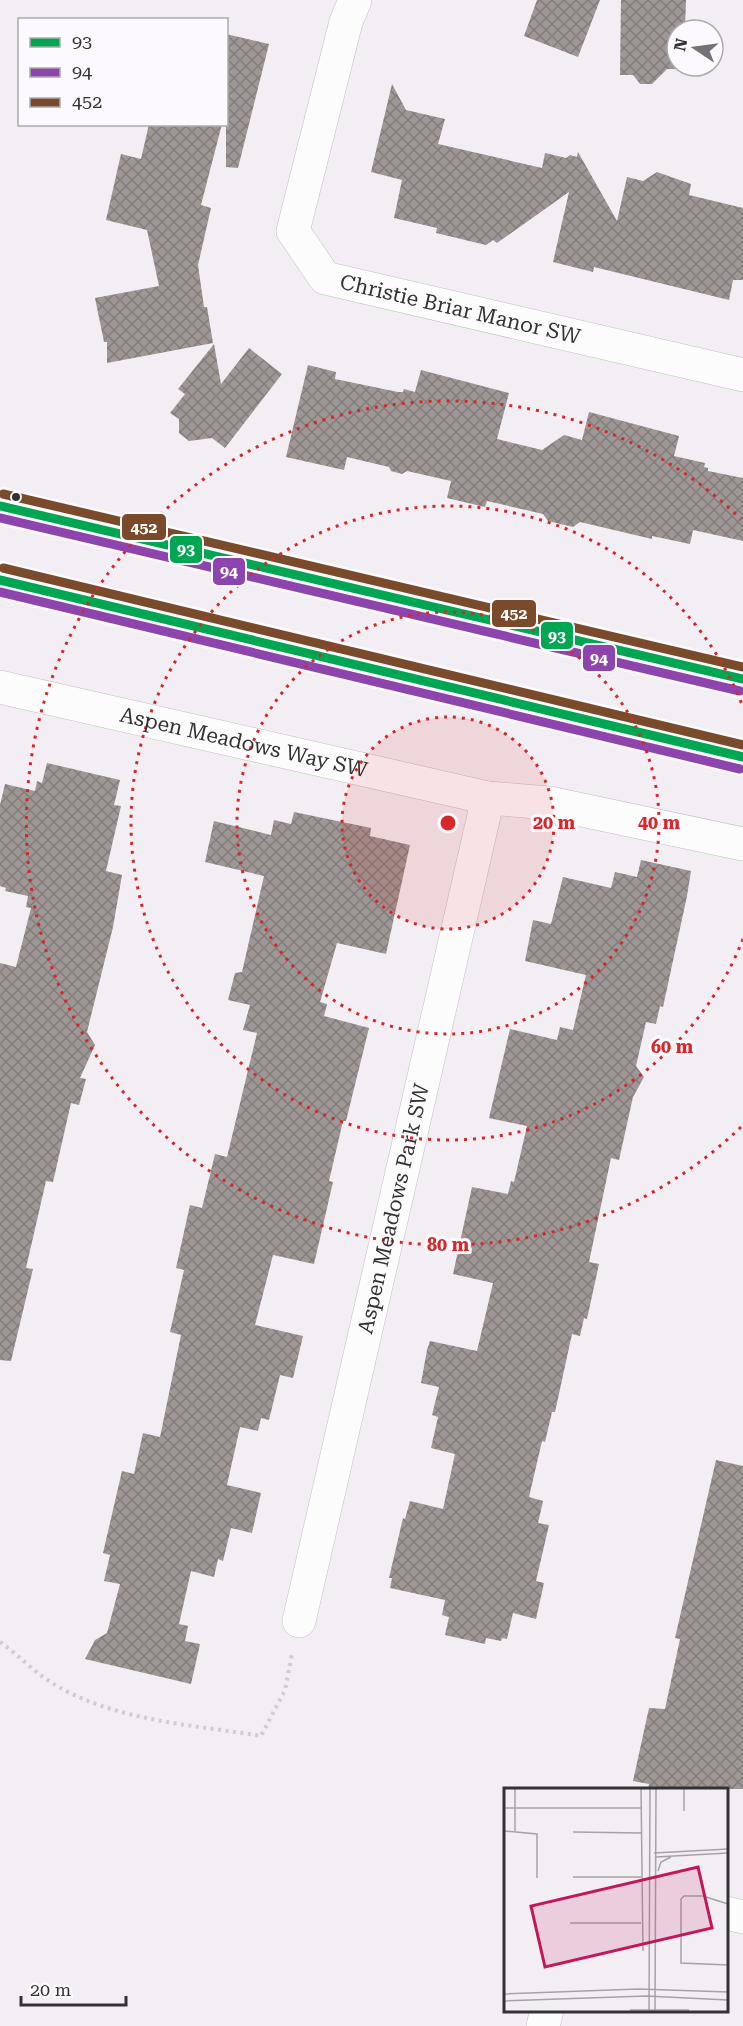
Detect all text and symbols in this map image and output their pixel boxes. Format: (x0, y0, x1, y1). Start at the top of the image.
legend (18, 18, 228, 126)
north arrow (665, 18, 725, 78)
text: 93 (72, 31, 92, 52)
text: N (670, 37, 692, 53)
text: 94 (72, 61, 92, 82)
text: 452 (72, 91, 102, 112)
street label: Christie Briar Manor SW (338, 270, 583, 349)
unlabelled marker (10, 491, 22, 503)
line badge: 452 (121, 513, 167, 541)
text: 452 (131, 518, 157, 537)
line badge: 93 (169, 535, 203, 564)
text: 93 (177, 540, 195, 559)
line badge: 94 (212, 557, 246, 586)
text: 94 (220, 562, 238, 581)
line badge: 452 (491, 599, 537, 628)
text: 452 (501, 604, 527, 623)
line badge: 93 (540, 621, 574, 650)
text: 93 (548, 627, 566, 646)
line badge: 94 (582, 644, 616, 672)
text: 94 (590, 649, 608, 668)
street label: Aspen Meadows Way SW (118, 703, 371, 782)
text: 20 m (533, 812, 576, 833)
text: 40 m (638, 812, 681, 833)
centre of rings (438, 813, 458, 833)
text: 60 m (651, 1036, 694, 1057)
street label: Aspen Meadows Park SW (353, 1081, 434, 1336)
text: 80 m (427, 1234, 470, 1255)
inset map (504, 1788, 728, 2011)
scale bar (21, 1969, 126, 2007)
text: 20 m (30, 1979, 71, 2000)

